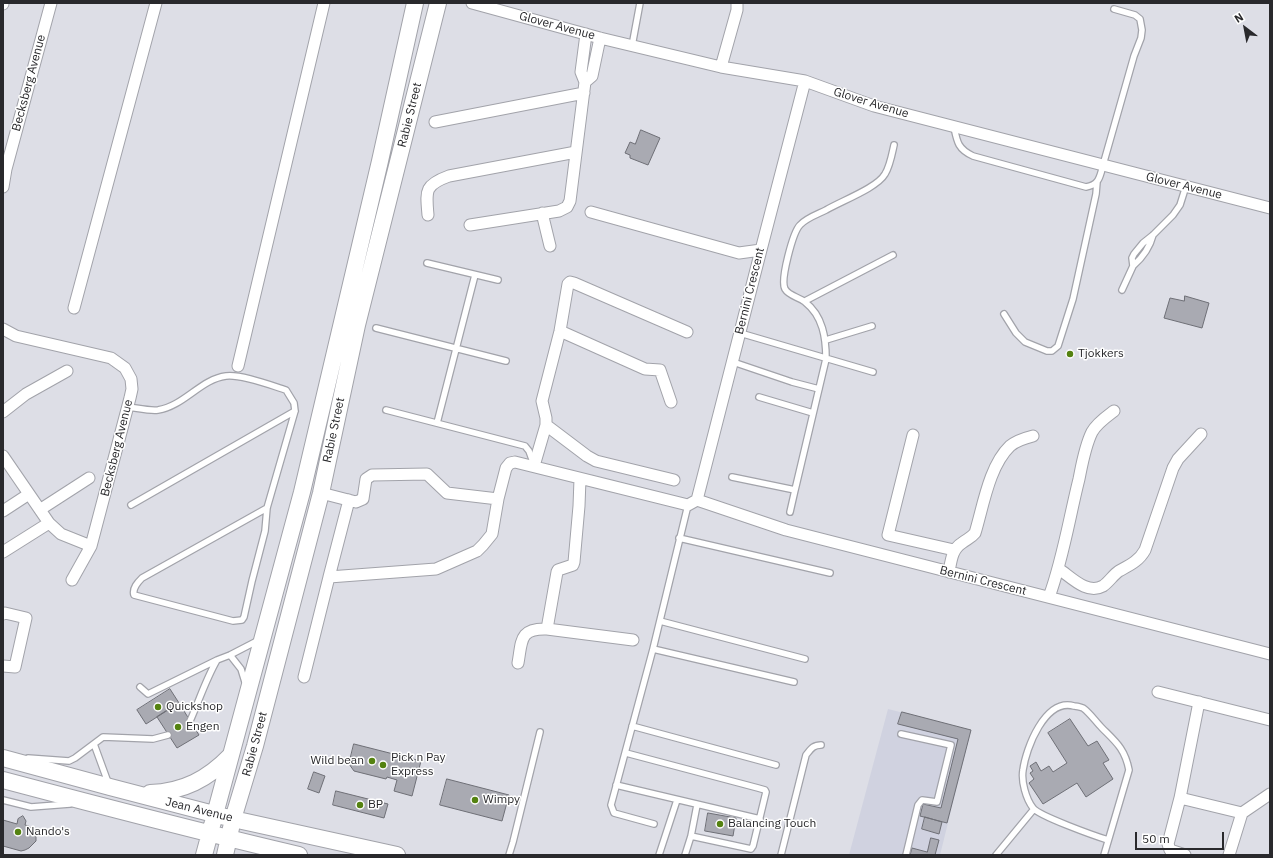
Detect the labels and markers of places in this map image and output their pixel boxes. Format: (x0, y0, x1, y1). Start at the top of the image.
place label: Tjokkers (1078, 347, 1124, 361)
marker: Tjokkers (1065, 349, 1075, 359)
place label: Quickshop (166, 700, 223, 714)
marker: Quickshop (153, 702, 163, 712)
place label: Engen (186, 720, 219, 734)
marker: Engen (173, 722, 183, 732)
place label: Pick n Pay Express (391, 751, 446, 779)
place label: Wild bean (310, 754, 364, 768)
marker: Wild bean (367, 756, 377, 766)
marker: Pick n Pay Express (378, 760, 388, 770)
place label: Wimpy (483, 793, 520, 807)
marker: Wimpy (470, 795, 480, 805)
place label: BP (368, 798, 383, 812)
marker: BP (355, 800, 365, 810)
place label: Balancing Touch (728, 817, 816, 831)
marker: Balancing Touch (715, 819, 725, 829)
place label: Nando's (26, 825, 70, 839)
marker: Nando's (13, 827, 23, 837)

